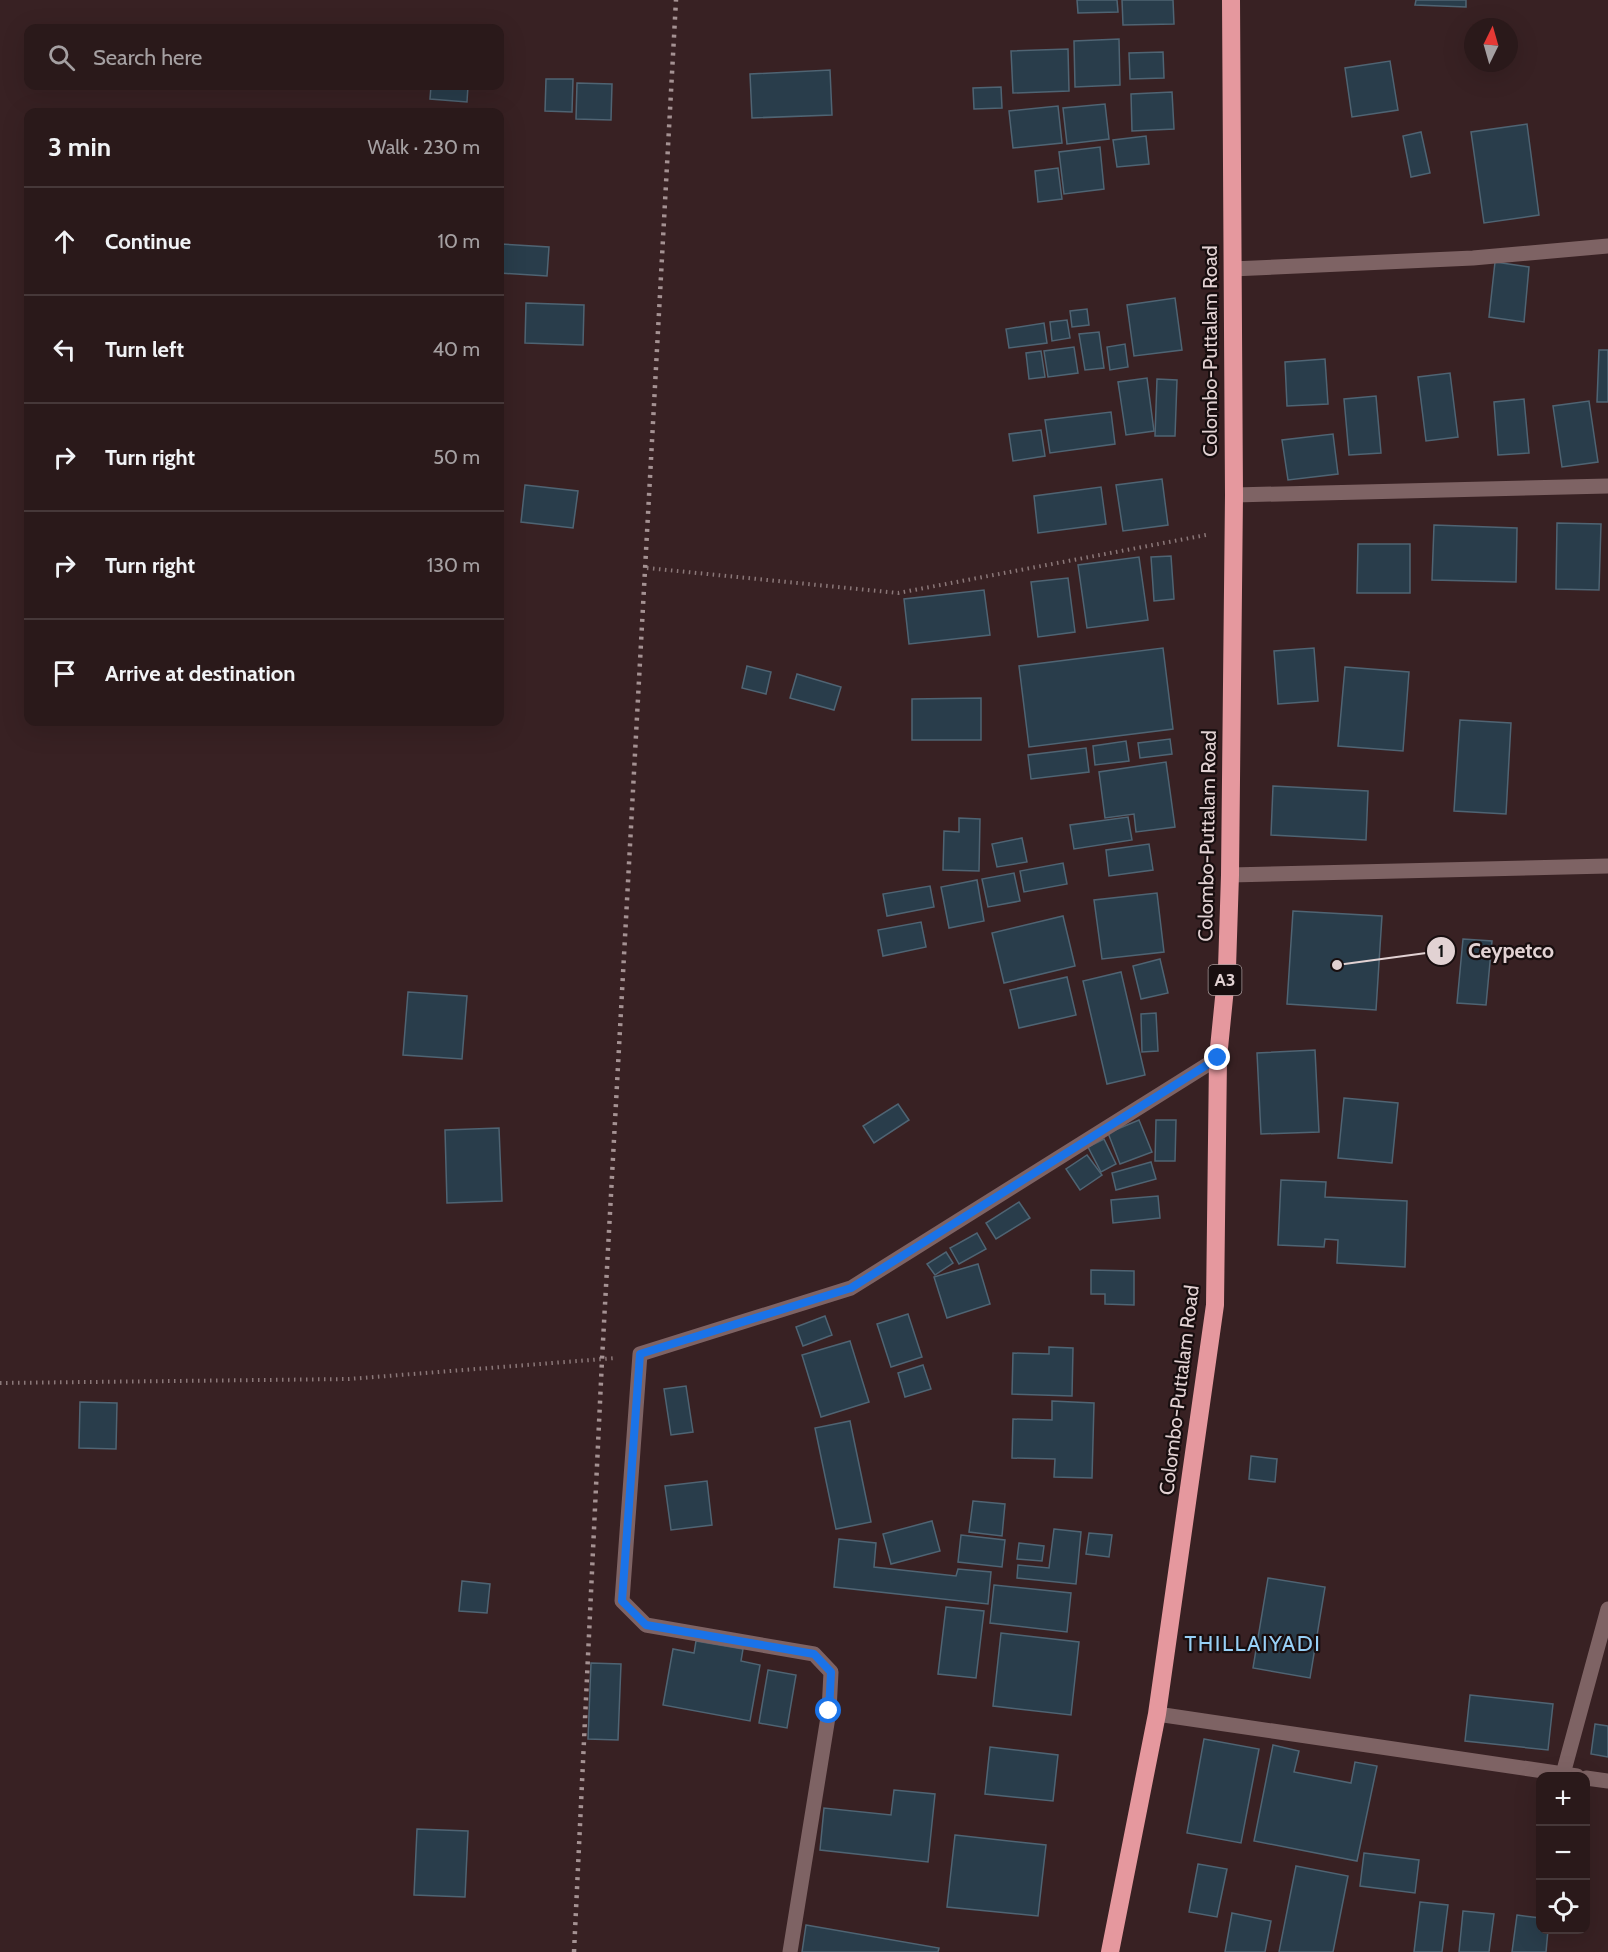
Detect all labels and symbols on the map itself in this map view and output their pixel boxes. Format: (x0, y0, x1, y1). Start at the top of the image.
north arrow (1464, 18, 1518, 72)
street label: Colombo-Puttalam Road (1198, 245, 1222, 457)
street label: Colombo-Puttalam Road (1193, 730, 1221, 942)
callout: Ceypetco (1426, 931, 1566, 970)
text: Ceypetco (1468, 938, 1554, 963)
text: 1 (1438, 940, 1444, 962)
road number: A3 (1208, 965, 1242, 995)
route end (1204, 1044, 1230, 1070)
street label: Colombo-Puttalam Road (1154, 1284, 1204, 1496)
district label: THILLAIYADI (1185, 1630, 1321, 1657)
route start (815, 1697, 841, 1723)

